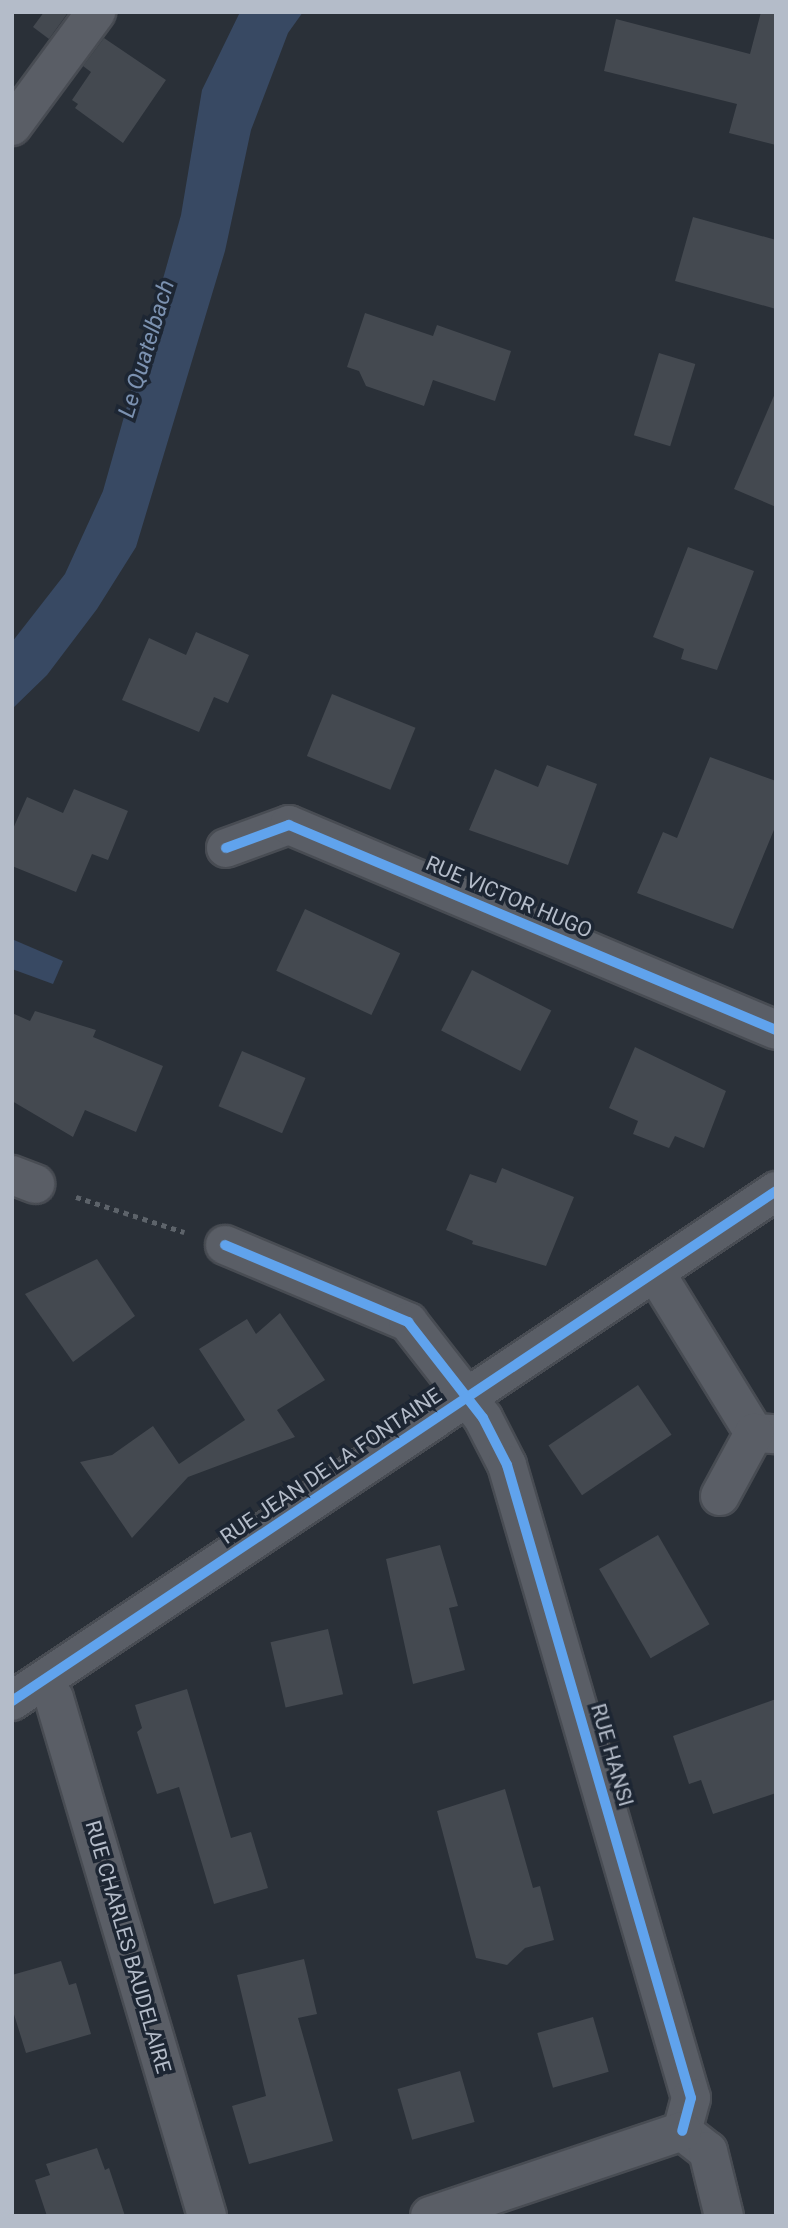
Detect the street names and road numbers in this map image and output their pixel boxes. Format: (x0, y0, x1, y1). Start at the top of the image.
street label: RUE VICTOR HUGO (422, 851, 596, 943)
street label: RUE JEAN DE LA FONTAINE (216, 1383, 446, 1549)
street label: RUE HANSI (585, 1701, 639, 1809)
street label: RUE CHARLES BAUDELAIRE (80, 1818, 176, 2076)

